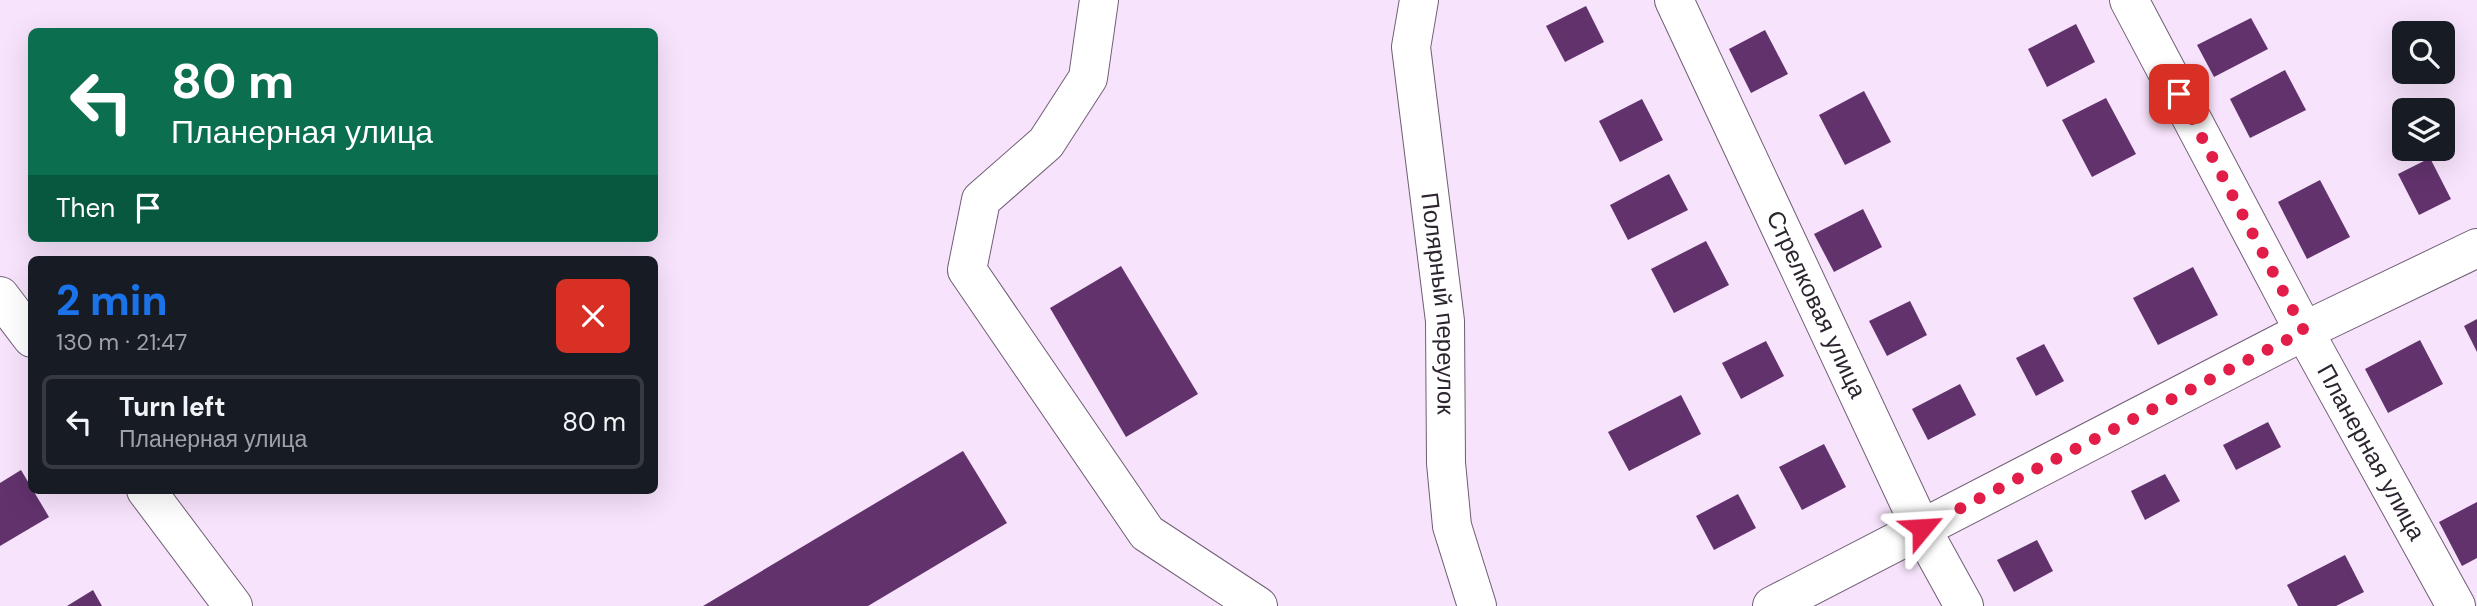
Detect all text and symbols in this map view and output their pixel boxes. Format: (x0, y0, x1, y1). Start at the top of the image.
map controls (2392, 21, 2455, 161)
button: search (2392, 21, 2455, 84)
text: 80 m (171, 49, 294, 113)
icon: left (56, 56, 147, 147)
pin (2149, 64, 2209, 124)
icon: arrive (2160, 75, 2198, 113)
button: layers (2392, 98, 2455, 161)
text: Планерная улица (171, 111, 433, 153)
icon: arrive (129, 189, 167, 227)
text: Then (56, 191, 115, 225)
street label: Полярный переулок (1414, 191, 1462, 415)
street label: Стрелковая улица (1760, 205, 1874, 404)
text: 2 min (56, 273, 167, 328)
button: close (556, 279, 630, 353)
text: 130 m · 21:47 (56, 327, 187, 357)
street label: Планерная улица (2310, 359, 2433, 546)
text: Turn left (119, 390, 226, 424)
icon: left (60, 403, 98, 441)
text: 80 m (562, 405, 626, 439)
text: Планерная улица (119, 424, 307, 454)
position arrow (1885, 491, 1959, 565)

